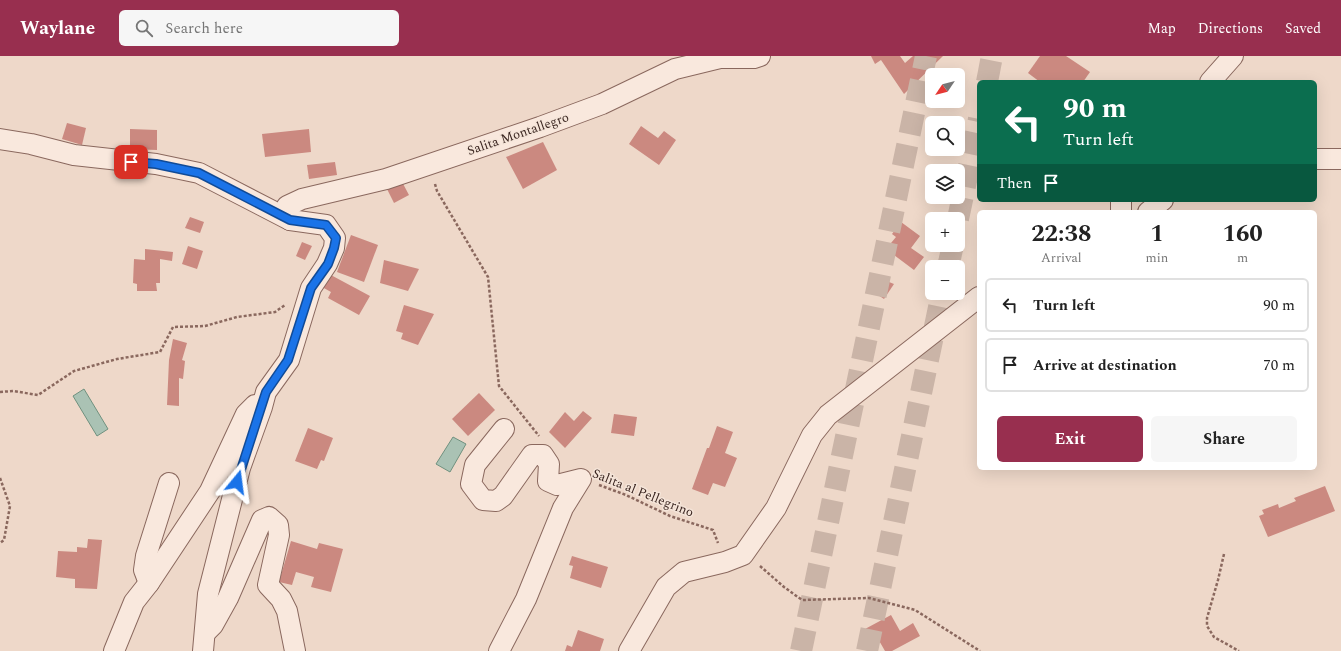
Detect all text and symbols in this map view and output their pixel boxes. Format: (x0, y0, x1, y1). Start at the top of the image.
search box (119, 10, 399, 46)
text: Waylane (20, 14, 95, 43)
icon: search (133, 17, 155, 39)
text: Search here (165, 17, 243, 40)
text: Map (1148, 18, 1176, 39)
text: Directions (1198, 18, 1263, 39)
text: Saved (1285, 18, 1321, 39)
north arrow (925, 68, 965, 108)
map controls (925, 68, 965, 300)
text: 90 m (1063, 87, 1127, 130)
icon: left (997, 96, 1049, 148)
street label: Salita Montallegro (464, 107, 572, 161)
button: search (925, 116, 965, 156)
text: Turn left (1063, 126, 1134, 153)
pin (114, 145, 148, 179)
icon: arrive (120, 151, 142, 173)
button: layers (925, 164, 965, 204)
text: Then (997, 172, 1032, 195)
icon: arrive (1040, 172, 1062, 194)
button: + (925, 212, 965, 252)
text: 22:38 (1031, 216, 1091, 252)
text: 1 (1150, 216, 1164, 252)
text: 160 (1222, 216, 1263, 252)
text: Arrival (1041, 248, 1082, 268)
text: min (1146, 248, 1168, 268)
text: m (1237, 248, 1248, 268)
button: − (925, 260, 965, 300)
icon: left (999, 294, 1021, 316)
text: Turn left (1033, 294, 1095, 317)
text: 90 m (1263, 294, 1295, 317)
icon: arrive (999, 354, 1021, 376)
text: Arrive at destination (1033, 354, 1177, 377)
text: 70 m (1263, 354, 1295, 377)
button: Exit (997, 416, 1143, 462)
button: Share (1151, 416, 1297, 462)
position arrow (216, 461, 258, 503)
street label: Salita al Pellegrino (589, 464, 697, 522)

